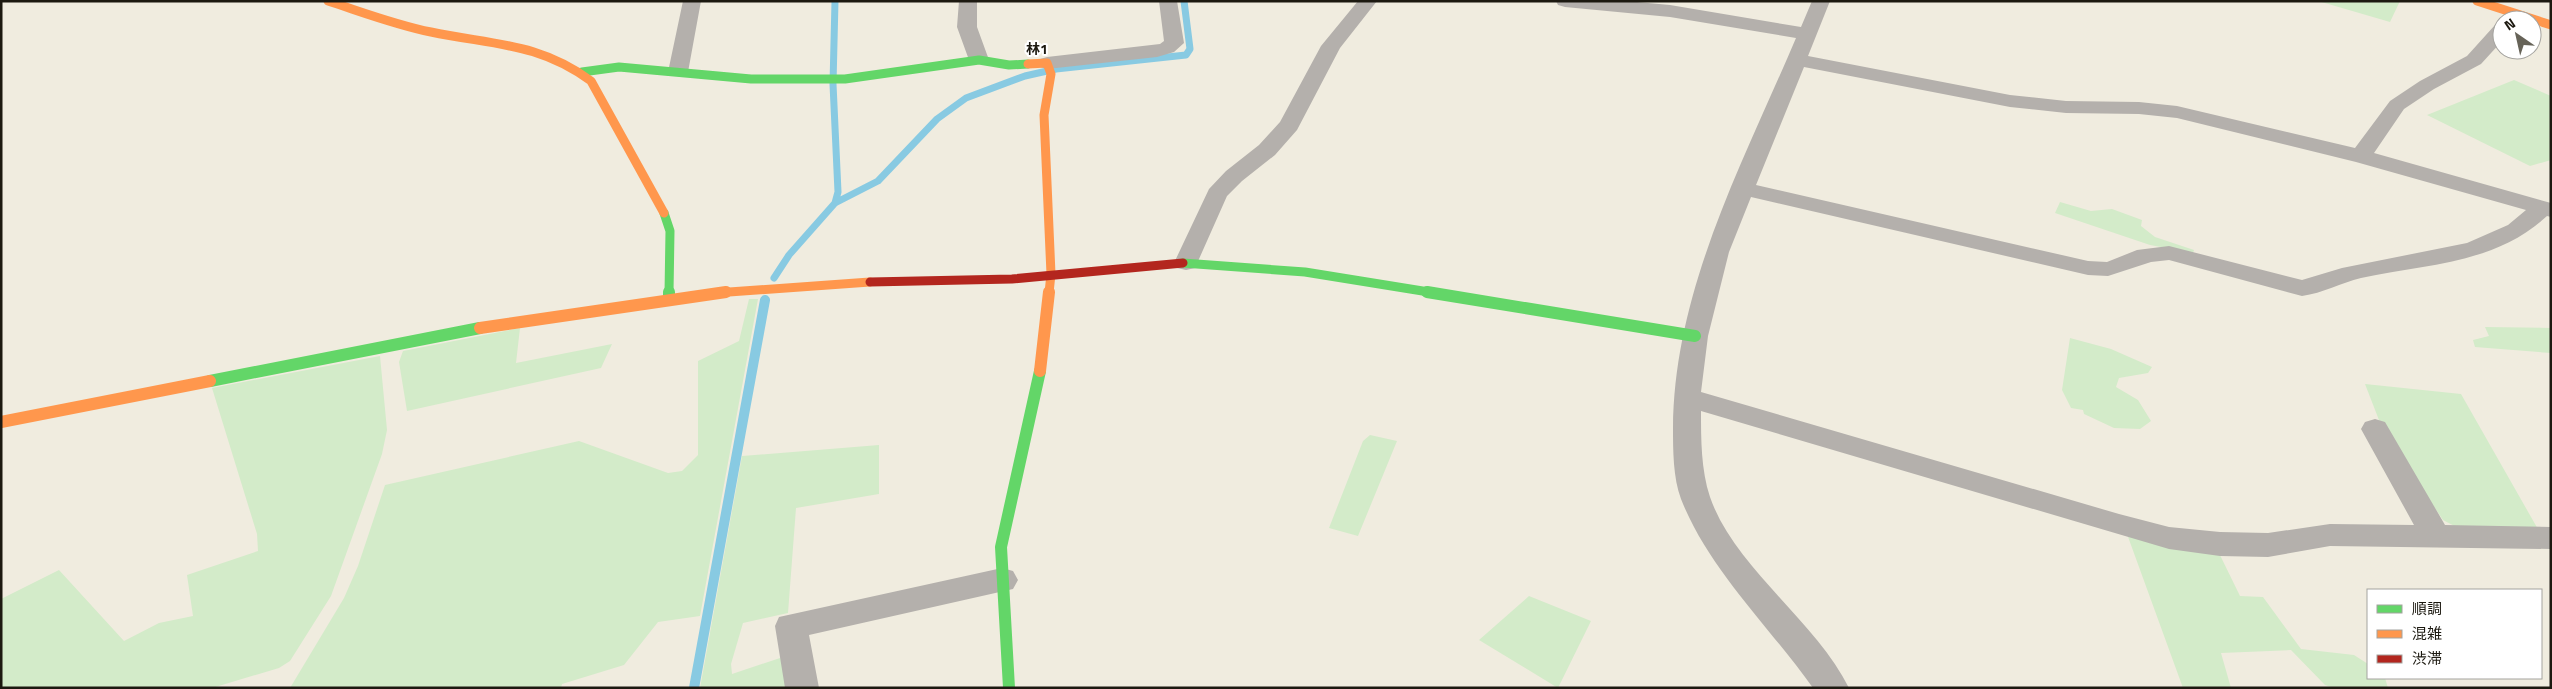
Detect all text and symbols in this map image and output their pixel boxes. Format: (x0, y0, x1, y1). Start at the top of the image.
north arrow (2492, 10, 2542, 60)
text: N (2500, 12, 2519, 35)
district label: 林1 (1026, 38, 1048, 59)
legend (2367, 589, 2542, 679)
text: 順調 (2412, 597, 2442, 620)
text: 混雑 (2412, 622, 2442, 645)
text: 渋滞 (2412, 647, 2442, 670)

